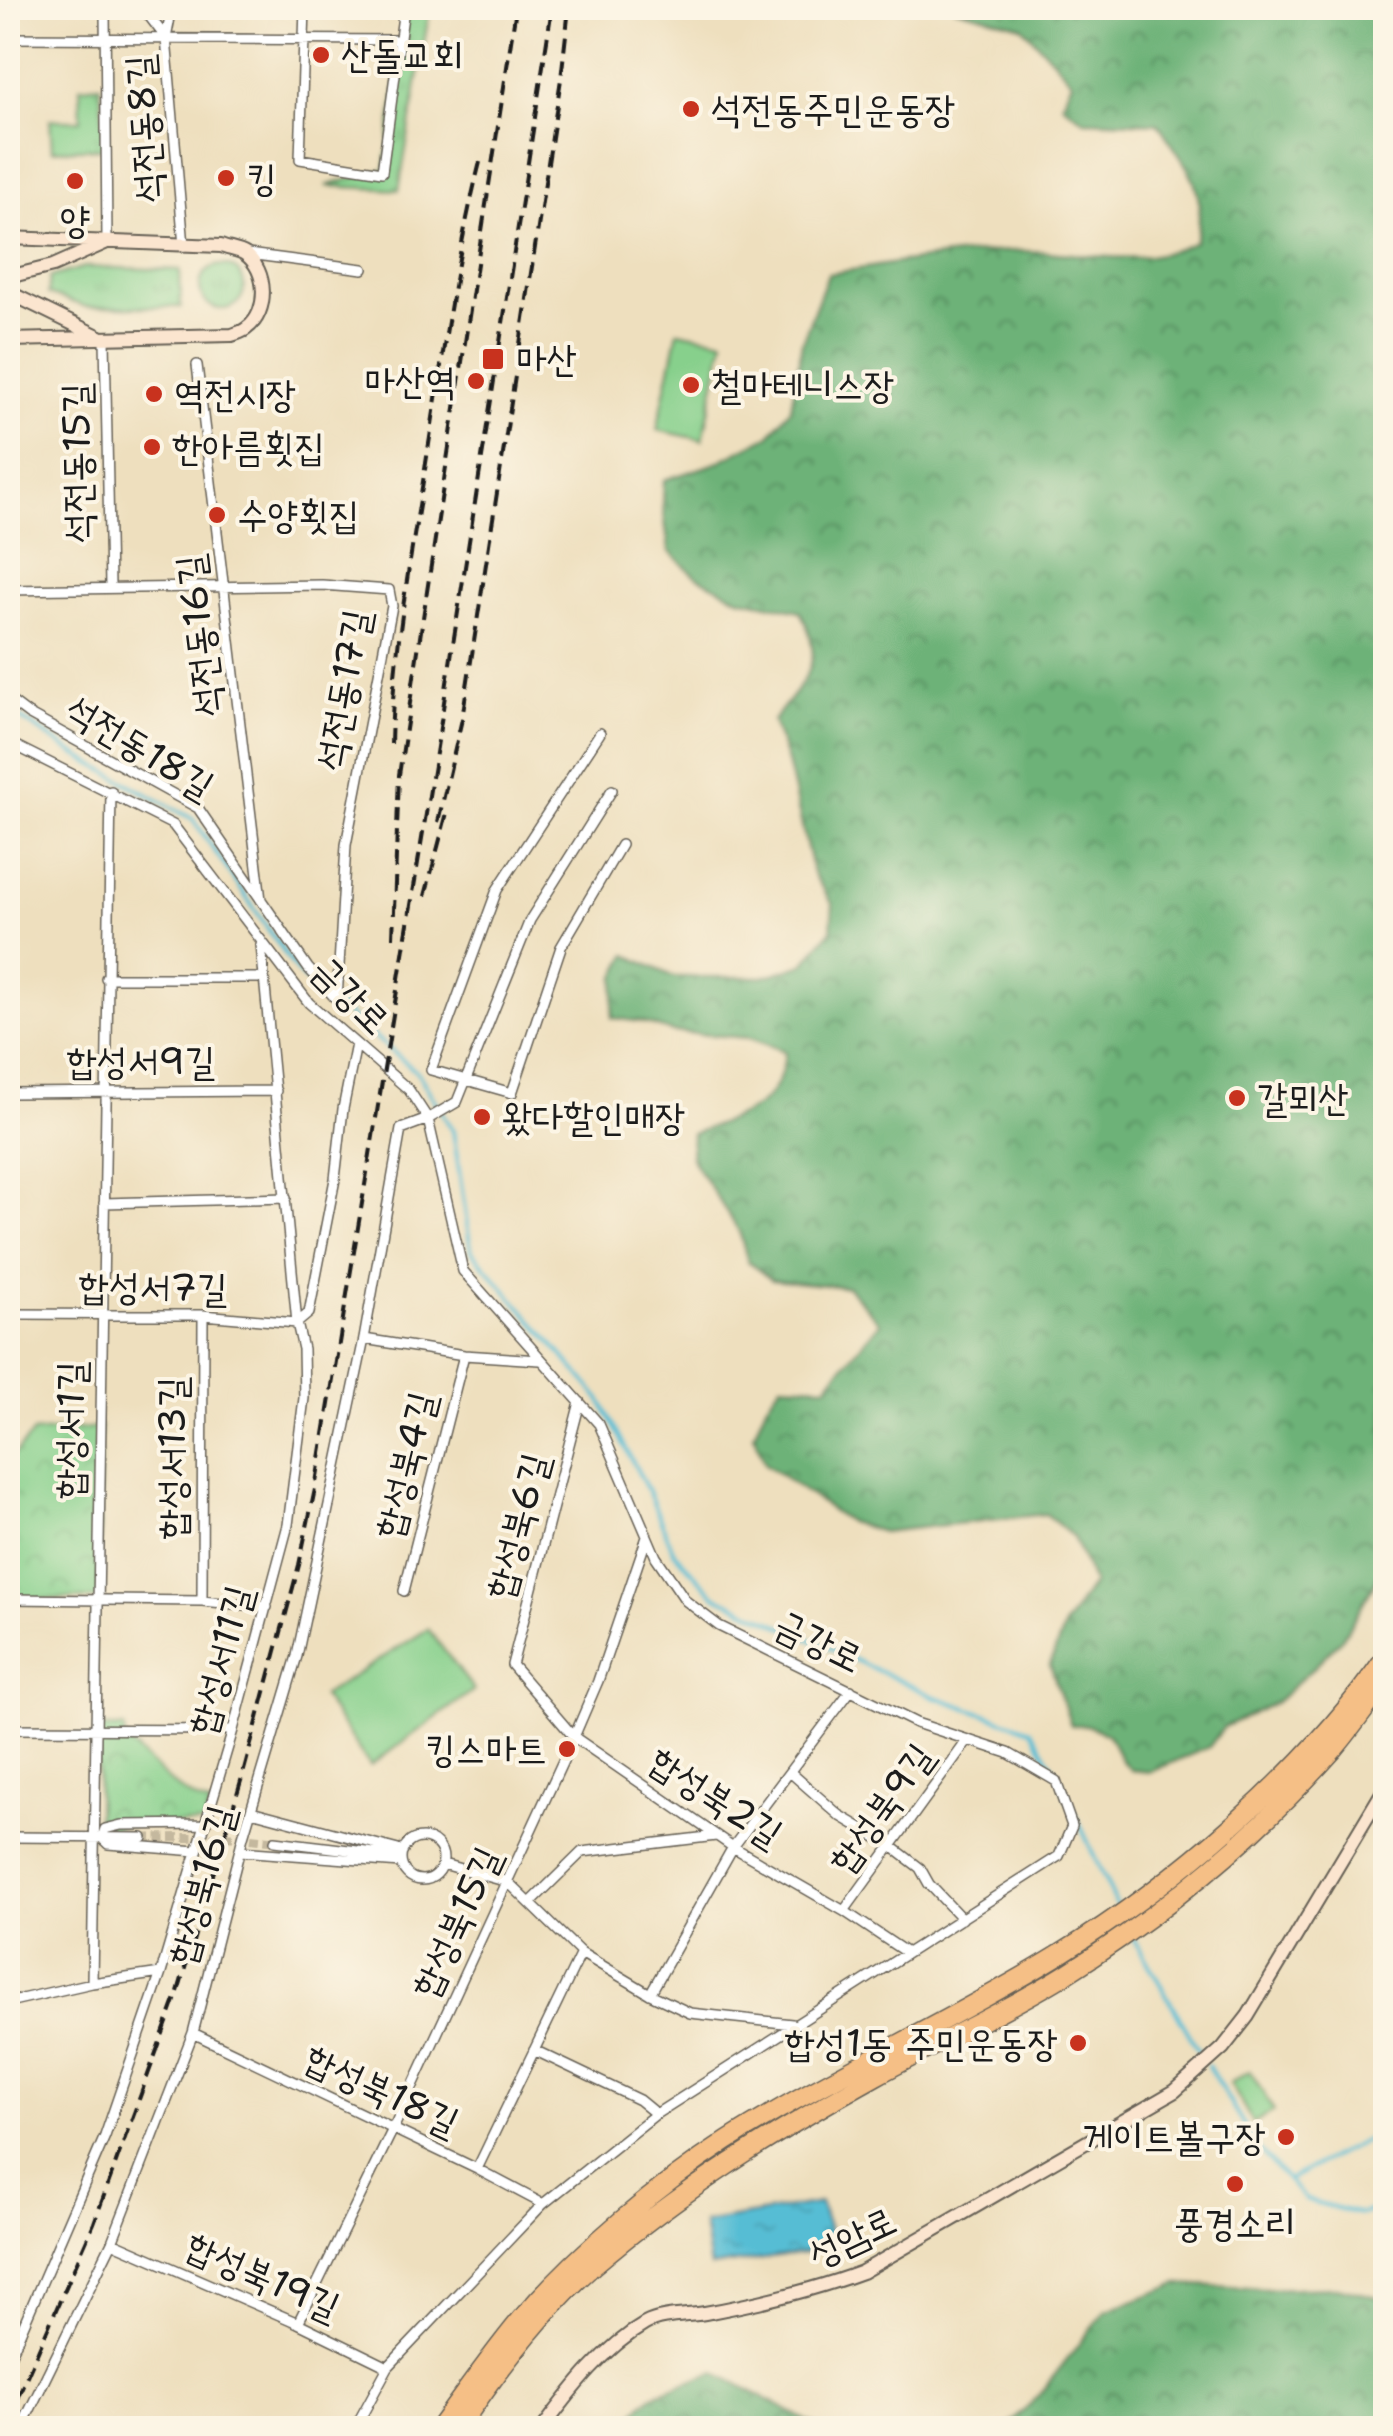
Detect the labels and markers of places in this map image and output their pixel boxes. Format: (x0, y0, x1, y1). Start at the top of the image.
place label: 산돌교회 (341, 29, 463, 80)
marker: 산돌교회 (310, 44, 332, 66)
place label: 석전동주민운동장 (711, 83, 956, 134)
marker: 석전동주민운동장 (680, 98, 702, 120)
place label: 킹 (246, 152, 277, 203)
marker: 킹 (215, 167, 237, 189)
marker: 양 (64, 170, 86, 192)
place label: 양 (60, 194, 90, 245)
place label: 마산 (516, 333, 577, 384)
marker: 마산 (480, 346, 506, 372)
place label: 마산역 (364, 355, 456, 406)
place label: 철마테니스장 (711, 359, 894, 410)
place label: 역전시장 (174, 368, 296, 419)
marker: 마산역 (465, 370, 487, 392)
marker: 철마테니스장 (680, 374, 702, 396)
marker: 역전시장 (143, 383, 165, 405)
place label: 한아름횟집 (172, 421, 325, 472)
marker: 한아름횟집 (141, 436, 163, 458)
place label: 수양횟집 (237, 489, 359, 540)
marker: 수양횟집 (206, 504, 228, 526)
place label: 갈뫼산 (1257, 1072, 1349, 1123)
marker: 갈뫼산 (1226, 1087, 1248, 1109)
place label: 왔다할인매장 (502, 1091, 685, 1142)
marker: 왔다할인매장 (471, 1106, 493, 1128)
place label: 킹스마트 (425, 1723, 547, 1774)
marker: 킹스마트 (556, 1738, 578, 1760)
place label: 합성1동 주민운동장 (785, 2017, 1058, 2068)
marker: 합성1동 주민운동장 (1067, 2032, 1089, 2054)
place label: 게이트볼구장 (1083, 2111, 1266, 2162)
marker: 게이트볼구장 (1275, 2126, 1297, 2148)
marker: 풍경소리 (1224, 2173, 1246, 2195)
place label: 풍경소리 (1174, 2197, 1296, 2248)

